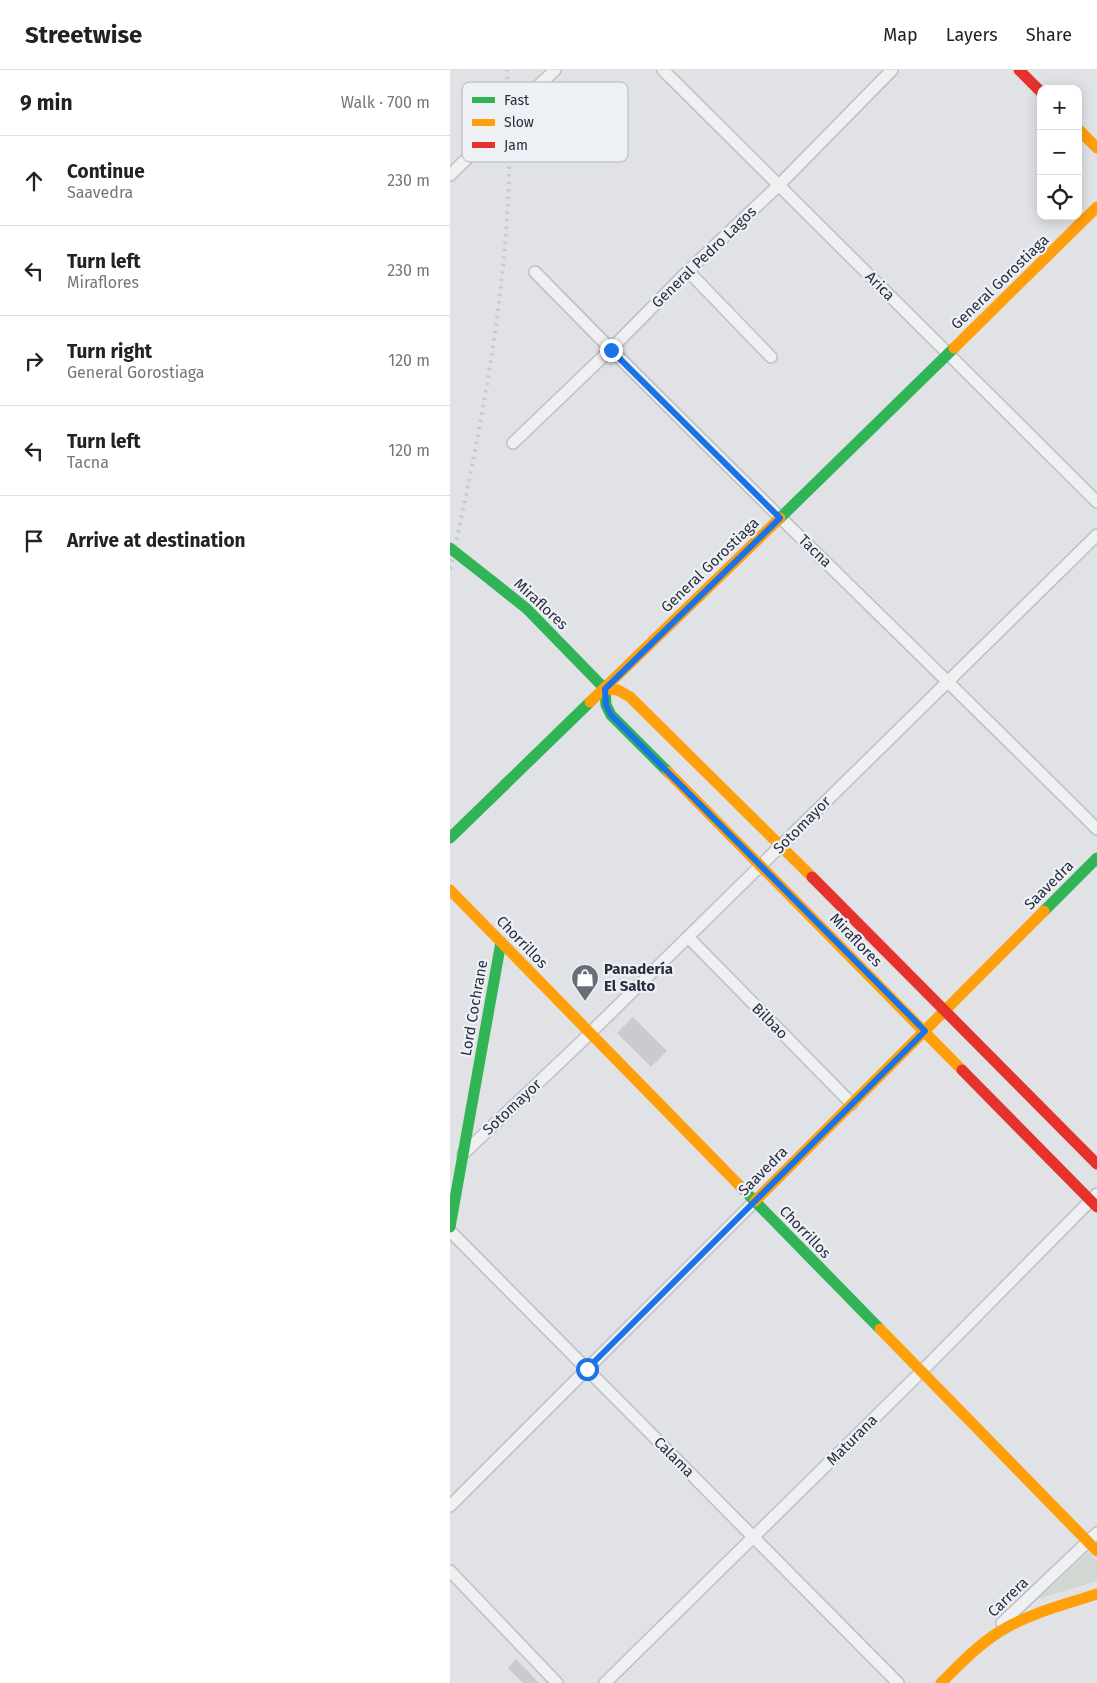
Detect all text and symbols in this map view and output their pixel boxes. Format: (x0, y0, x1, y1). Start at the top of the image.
text: Streetwise (25, 21, 142, 49)
text: Map (883, 24, 918, 46)
text: Layers (946, 24, 998, 46)
text: Share (1026, 24, 1072, 46)
legend (462, 82, 628, 162)
map controls (1037, 85, 1082, 220)
button: + (1037, 85, 1082, 130)
text: 9 min (20, 90, 73, 116)
text: Fast (504, 92, 530, 109)
text: Walk · 700 m (341, 93, 430, 112)
text: Slow (504, 114, 534, 131)
button: − (1037, 130, 1082, 175)
text: Jam (504, 137, 528, 154)
text: Continue (67, 160, 145, 183)
icon: ahead (20, 167, 48, 195)
text: 230 m (387, 171, 430, 190)
button: locate (1037, 175, 1082, 220)
text: Saavedra (67, 183, 133, 202)
street label: General Pedro Lagos (648, 202, 760, 312)
street label: General Gorostiaga (947, 231, 1053, 333)
text: Turn left (67, 250, 141, 273)
icon: left (20, 257, 48, 285)
text: 230 m (387, 261, 430, 280)
street label: Arica (862, 268, 898, 304)
text: Miraflores (67, 273, 139, 292)
route end (600, 339, 623, 362)
text: Turn right (67, 340, 152, 363)
icon: right (20, 347, 48, 375)
text: 120 m (388, 351, 430, 370)
text: General Gorostiaga (67, 363, 205, 382)
text: Turn left (67, 430, 141, 453)
icon: left (20, 437, 48, 465)
text: 120 m (388, 441, 430, 460)
text: Tacna (67, 453, 109, 472)
street label: General Gorostiaga (657, 514, 763, 616)
icon: arrive (20, 527, 48, 555)
text: Arrive at destination (67, 529, 246, 552)
street label: Tacna (795, 531, 835, 571)
street label: Miraflores (510, 574, 572, 634)
street label: Sotomayor (770, 792, 835, 857)
street label: Saavedra (1021, 857, 1077, 913)
street label: Miraflores (826, 909, 886, 971)
street label: Chorrillos (493, 912, 551, 972)
street label: Lord Cochrane (457, 958, 491, 1058)
place label: Panadería El Salto (604, 960, 673, 995)
shop icon: Panadería El Salto (570, 963, 600, 1002)
street label: Bilbao (748, 999, 792, 1043)
street label: Sotomayor (479, 1075, 545, 1139)
street label: Saavedra (735, 1143, 791, 1199)
street label: Chorrillos (776, 1202, 834, 1262)
route start (576, 1358, 599, 1381)
street label: Maturana (823, 1411, 881, 1469)
street label: Calama (650, 1433, 698, 1481)
street label: Carrera (984, 1573, 1032, 1621)

